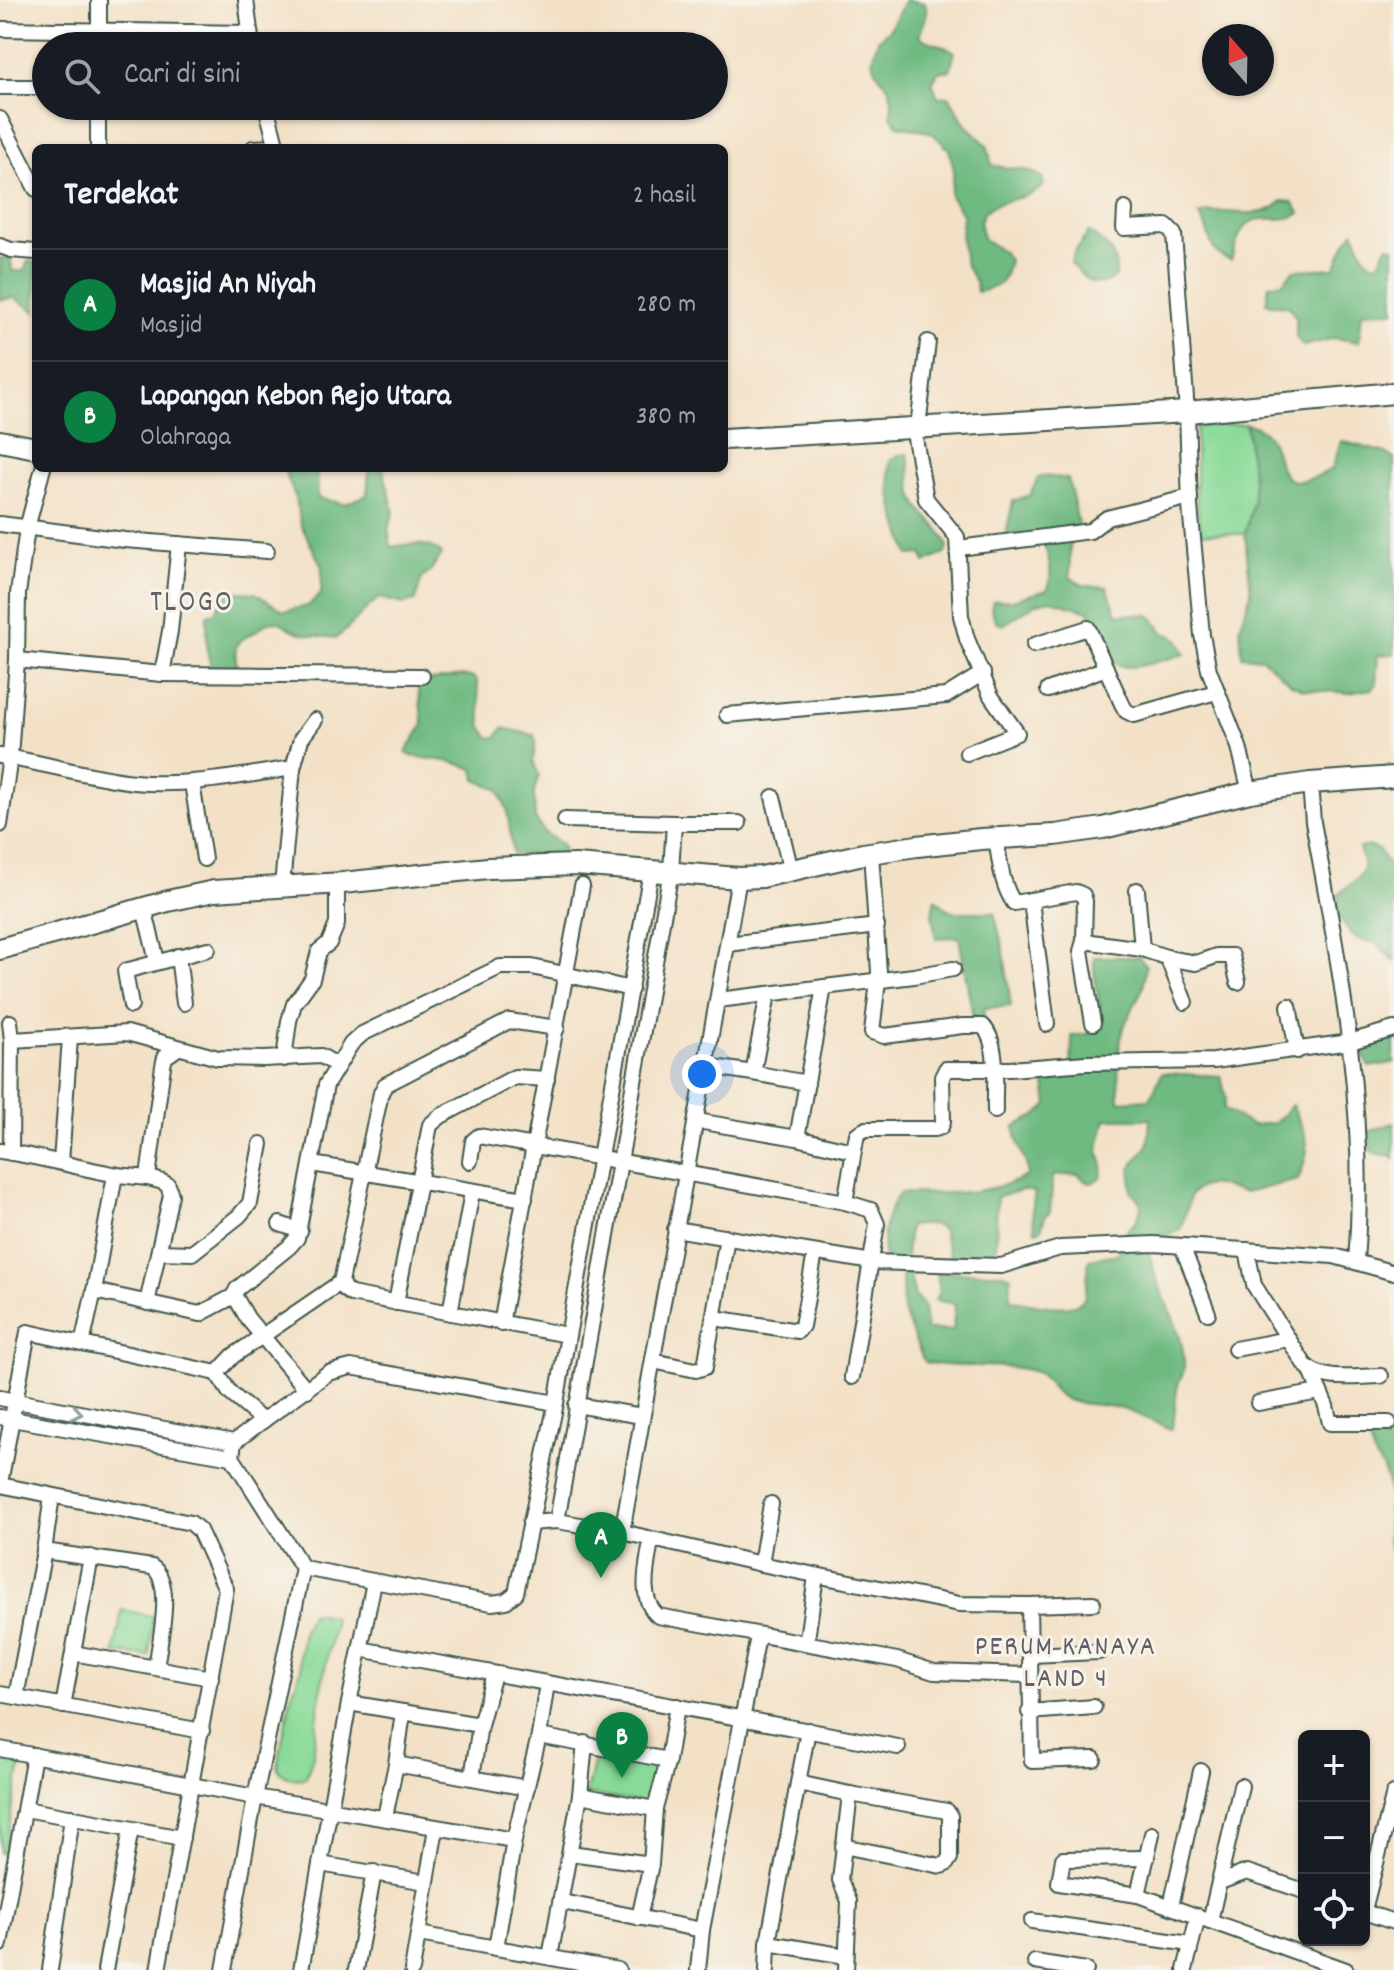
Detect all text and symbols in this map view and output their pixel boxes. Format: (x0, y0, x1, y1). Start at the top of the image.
north arrow (1202, 24, 1274, 96)
search box (32, 32, 728, 120)
icon: search (60, 54, 104, 98)
text: Cari di sini (124, 55, 240, 98)
text: Terdekat (64, 172, 179, 221)
text: 2 hasil (633, 178, 696, 215)
text: Masjid An Niyah (140, 265, 316, 308)
text: A (83, 287, 97, 324)
text: 280 m (636, 287, 696, 324)
text: Masjid (140, 308, 202, 345)
text: Lapangan Kebon Rejo Utara (140, 377, 451, 420)
text: B (84, 399, 96, 436)
text: 380 m (636, 399, 696, 436)
text: Olahraga (140, 420, 231, 457)
district label: TLOGO (150, 583, 234, 626)
your location (682, 1054, 722, 1094)
one-way arrow (70, 1403, 83, 1420)
pin: A (575, 1512, 627, 1578)
district label: PERUM KANAYA LAND 4 (975, 1629, 1157, 1701)
pin: B (596, 1712, 648, 1778)
map controls (1298, 1730, 1370, 1946)
button: + (1298, 1730, 1370, 1802)
button: − (1298, 1802, 1370, 1874)
button: locate (1298, 1874, 1370, 1946)

